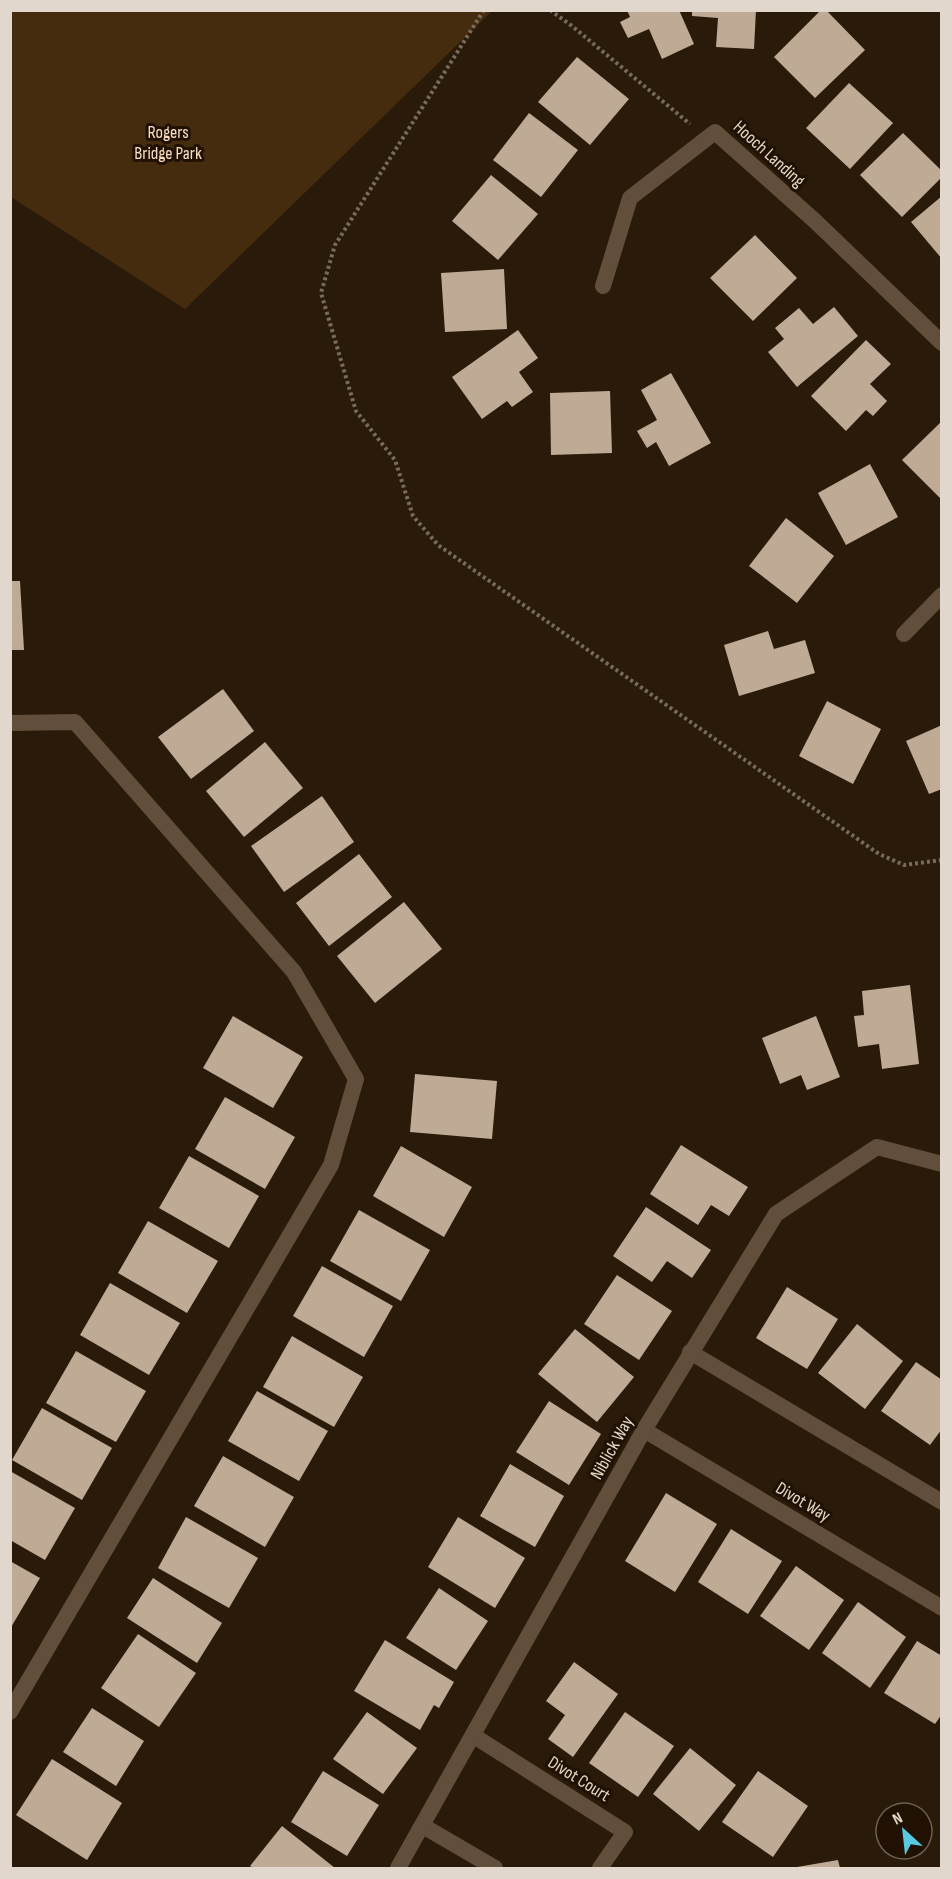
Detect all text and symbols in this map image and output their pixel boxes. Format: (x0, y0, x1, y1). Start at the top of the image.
street label: Hooch Landing (729, 116, 809, 192)
park label: Rogers Bridge Park (134, 122, 202, 164)
street label: Niblick Way (586, 1413, 638, 1483)
street label: Divot Way (772, 1478, 834, 1526)
street label: Divot Court (544, 1752, 614, 1807)
north arrow (874, 1801, 934, 1861)
text: N (890, 1809, 906, 1829)

